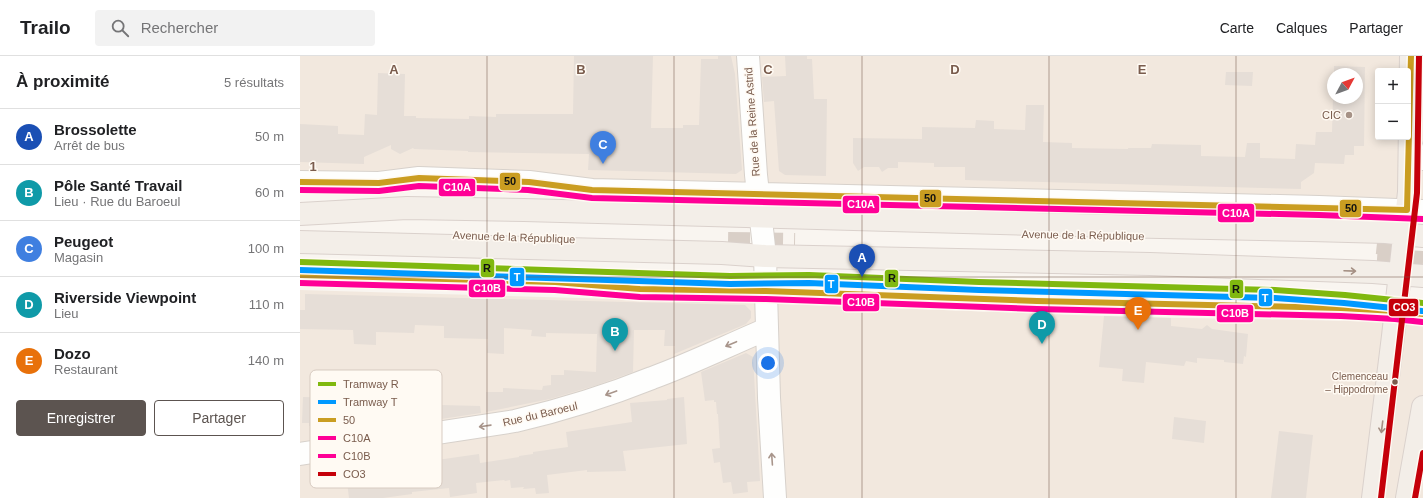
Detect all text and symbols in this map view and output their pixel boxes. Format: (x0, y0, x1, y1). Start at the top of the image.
search box (95, 10, 375, 46)
text: Trailo (20, 17, 71, 38)
icon: search (109, 17, 131, 39)
text: Rechercher (141, 19, 218, 36)
text: Carte (1220, 20, 1254, 36)
text: Calques (1276, 20, 1327, 36)
text: Partager (1349, 20, 1403, 36)
text: A (389, 62, 399, 77)
text: B (576, 62, 586, 77)
text: C (763, 62, 773, 77)
text: D (950, 62, 960, 77)
text: E (1138, 62, 1147, 77)
street label: Rue de la Reine Astrid (742, 67, 762, 177)
north arrow (1327, 68, 1363, 104)
map controls (1375, 68, 1411, 140)
button: + (1375, 68, 1411, 104)
text: À proximité (16, 72, 110, 91)
text: 5 résultats (224, 75, 284, 90)
button: − (1375, 104, 1411, 140)
place label: CIC (1322, 109, 1341, 121)
marker: CIC (1344, 110, 1354, 120)
text: Brossolette (54, 121, 137, 138)
text: A (24, 129, 34, 144)
text: 50 m (255, 129, 284, 144)
pin: C (590, 131, 616, 164)
text: Arrêt de bus (54, 138, 125, 153)
text: 1 (309, 159, 317, 174)
line badge: 50 (499, 172, 521, 191)
text: 50 (504, 175, 516, 187)
text: Pôle Santé Travail (54, 177, 182, 194)
line badge: C10A (438, 178, 476, 197)
text: C10A (443, 181, 471, 193)
text: B (24, 185, 34, 200)
text: 60 m (255, 185, 284, 200)
line badge: 50 (919, 189, 942, 208)
text: 50 (924, 192, 936, 204)
text: Lieu · Rue du Baroeul (54, 194, 180, 209)
line badge: C10A (842, 195, 880, 214)
text: C10A (847, 198, 875, 210)
line badge: 50 (1339, 199, 1362, 218)
text: 50 (1345, 202, 1357, 214)
line badge: C10A (1217, 203, 1255, 223)
text: C10A (1222, 207, 1250, 219)
street label: Avenue de la République (1022, 228, 1144, 242)
street label: Avenue de la République (452, 229, 576, 245)
text: Peugeot (54, 233, 113, 250)
text: C (24, 241, 34, 256)
text: 100 m (248, 241, 284, 256)
pin: A (849, 244, 875, 277)
text: Magasin (54, 250, 103, 265)
line badge: R (480, 258, 495, 278)
text: R (483, 262, 491, 274)
line badge: T (509, 267, 525, 287)
one-way arrow (1343, 267, 1356, 275)
line badge: R (884, 269, 899, 288)
text: T (514, 271, 521, 283)
text: R (888, 272, 896, 284)
line badge: T (824, 274, 839, 294)
text: T (828, 278, 835, 290)
line badge: C10B (468, 279, 506, 298)
line badge: R (1229, 279, 1244, 299)
text: C10B (473, 282, 501, 294)
text: R (1232, 283, 1240, 295)
line badge: T (1258, 288, 1273, 307)
text: Riverside Viewpoint (54, 289, 196, 306)
text: T (1262, 292, 1269, 304)
line badge: C10B (842, 293, 880, 312)
text: C10B (847, 296, 875, 308)
text: D (24, 297, 34, 312)
text: 110 m (249, 297, 284, 312)
pin: E (1125, 297, 1151, 330)
line badge: CO3 (1388, 298, 1419, 317)
text: CO3 (1393, 301, 1415, 313)
line badge: C10B (1216, 304, 1254, 323)
text: Lieu (54, 306, 79, 321)
text: C10B (1221, 307, 1249, 319)
pin: D (1029, 311, 1055, 344)
pin: B (602, 318, 628, 351)
one-way arrow (726, 341, 738, 348)
text: Dozo (54, 345, 91, 362)
text: E (25, 353, 33, 368)
text: 140 m (248, 353, 284, 368)
your location (758, 353, 778, 373)
text: Restaurant (54, 362, 118, 377)
legend (310, 370, 442, 488)
place label: Clemenceau – Hippodrome (1325, 371, 1388, 395)
marker: Clemenceau – Hippodrome (1390, 377, 1400, 387)
text: Tramway R (343, 378, 399, 390)
one-way arrow (605, 390, 617, 398)
text: Tramway T (343, 396, 398, 408)
button: Enregistrer (16, 400, 146, 436)
button: Partager (154, 400, 284, 436)
street label: Rue du Baroeul (501, 400, 579, 428)
text: 50 (343, 414, 355, 426)
one-way arrow (1378, 420, 1386, 433)
one-way arrow (479, 422, 492, 430)
text: C10A (343, 432, 371, 444)
text: C10B (343, 450, 371, 462)
one-way arrow (769, 453, 776, 466)
text: CO3 (343, 468, 366, 480)

